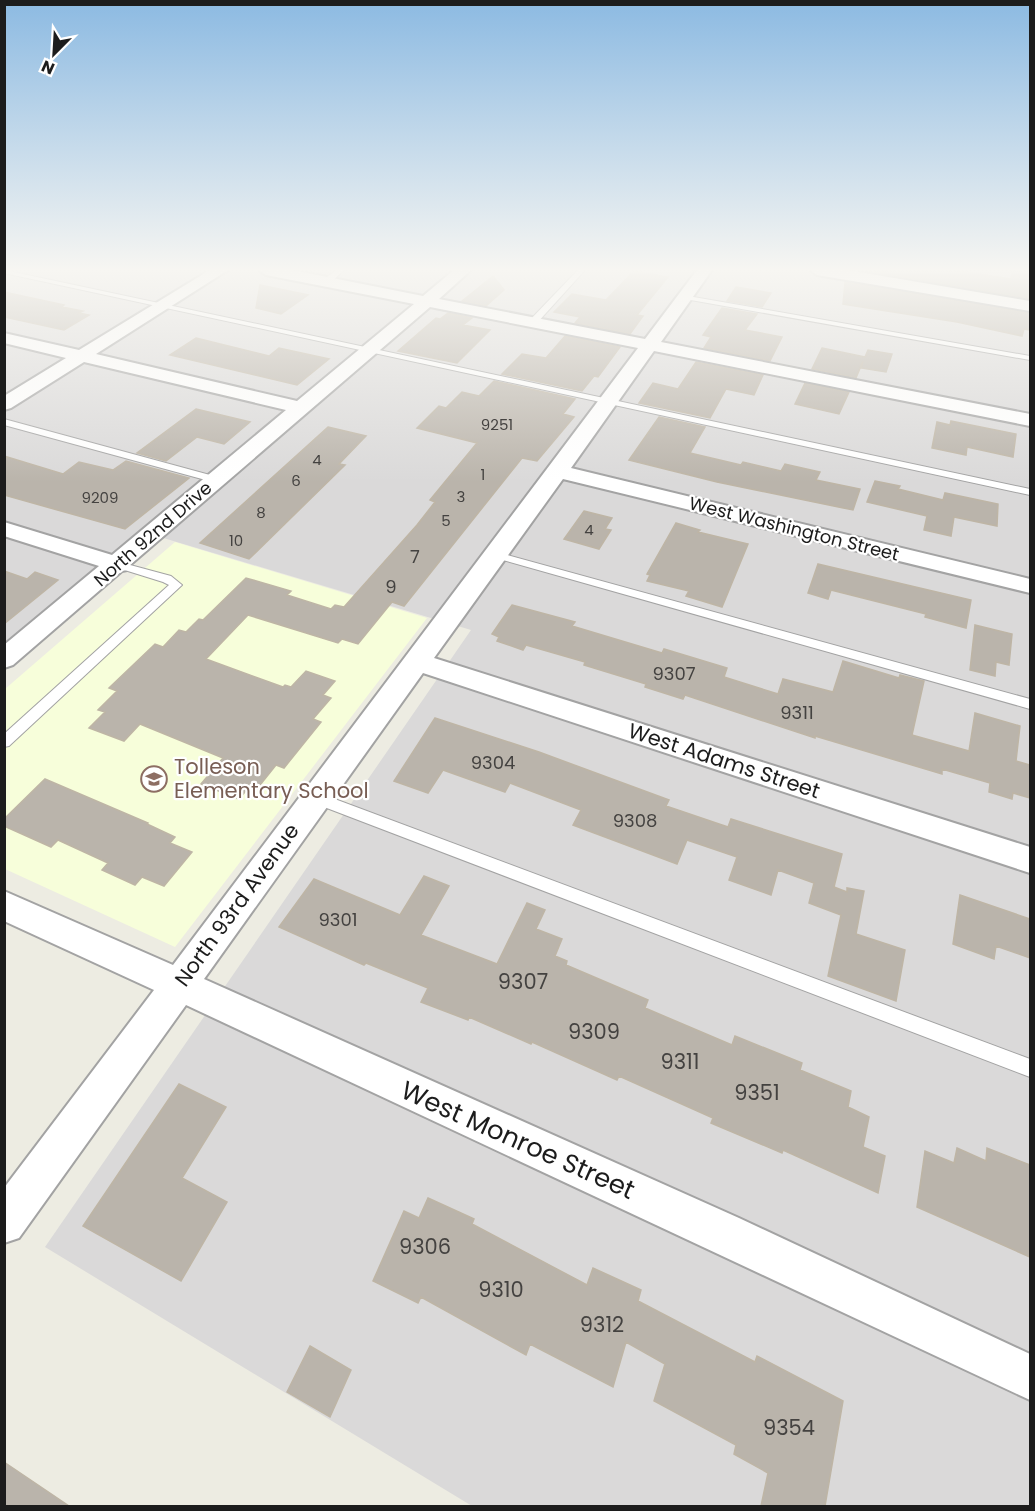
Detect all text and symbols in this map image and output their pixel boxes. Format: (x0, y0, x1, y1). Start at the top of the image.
north arrow (24, 24, 84, 84)
text: N (38, 54, 58, 80)
house number: 9251 (481, 414, 513, 435)
house number: 4 (312, 449, 322, 470)
house number: 1 (481, 464, 485, 485)
house number: 6 (291, 470, 301, 491)
street label: North 92nd Drive (88, 475, 217, 592)
house number: 3 (457, 486, 465, 507)
house number: 9209 (82, 487, 118, 508)
street label: West Washington Street (687, 490, 902, 567)
house number: 8 (256, 502, 266, 523)
house number: 5 (441, 510, 451, 531)
house number: 4 (584, 519, 594, 540)
house number: 10 (229, 530, 243, 551)
house number: 7 (410, 544, 420, 569)
house number: 9 (385, 574, 397, 599)
house number: 9307 (652, 661, 696, 686)
house number: 9311 (780, 700, 814, 725)
street label: West Adams Street (625, 716, 824, 805)
house number: 9304 (471, 750, 515, 775)
place label: Tolleson Elementary School (174, 752, 369, 805)
school or university icon: Tolleson Elementary School (139, 764, 169, 794)
house number: 9308 (613, 808, 657, 833)
street label: North 93rd Avenue (168, 817, 306, 992)
house number: 9301 (318, 907, 358, 932)
house number: 9307 (498, 967, 548, 996)
house number: 9309 (568, 1017, 620, 1046)
house number: 9311 (660, 1047, 700, 1076)
street label: West Monroe Street (395, 1072, 641, 1208)
house number: 9351 (734, 1078, 780, 1107)
house number: 9306 (399, 1232, 451, 1261)
house number: 9310 (478, 1275, 524, 1304)
house number: 9312 (580, 1310, 624, 1339)
house number: 9354 (763, 1413, 815, 1442)

